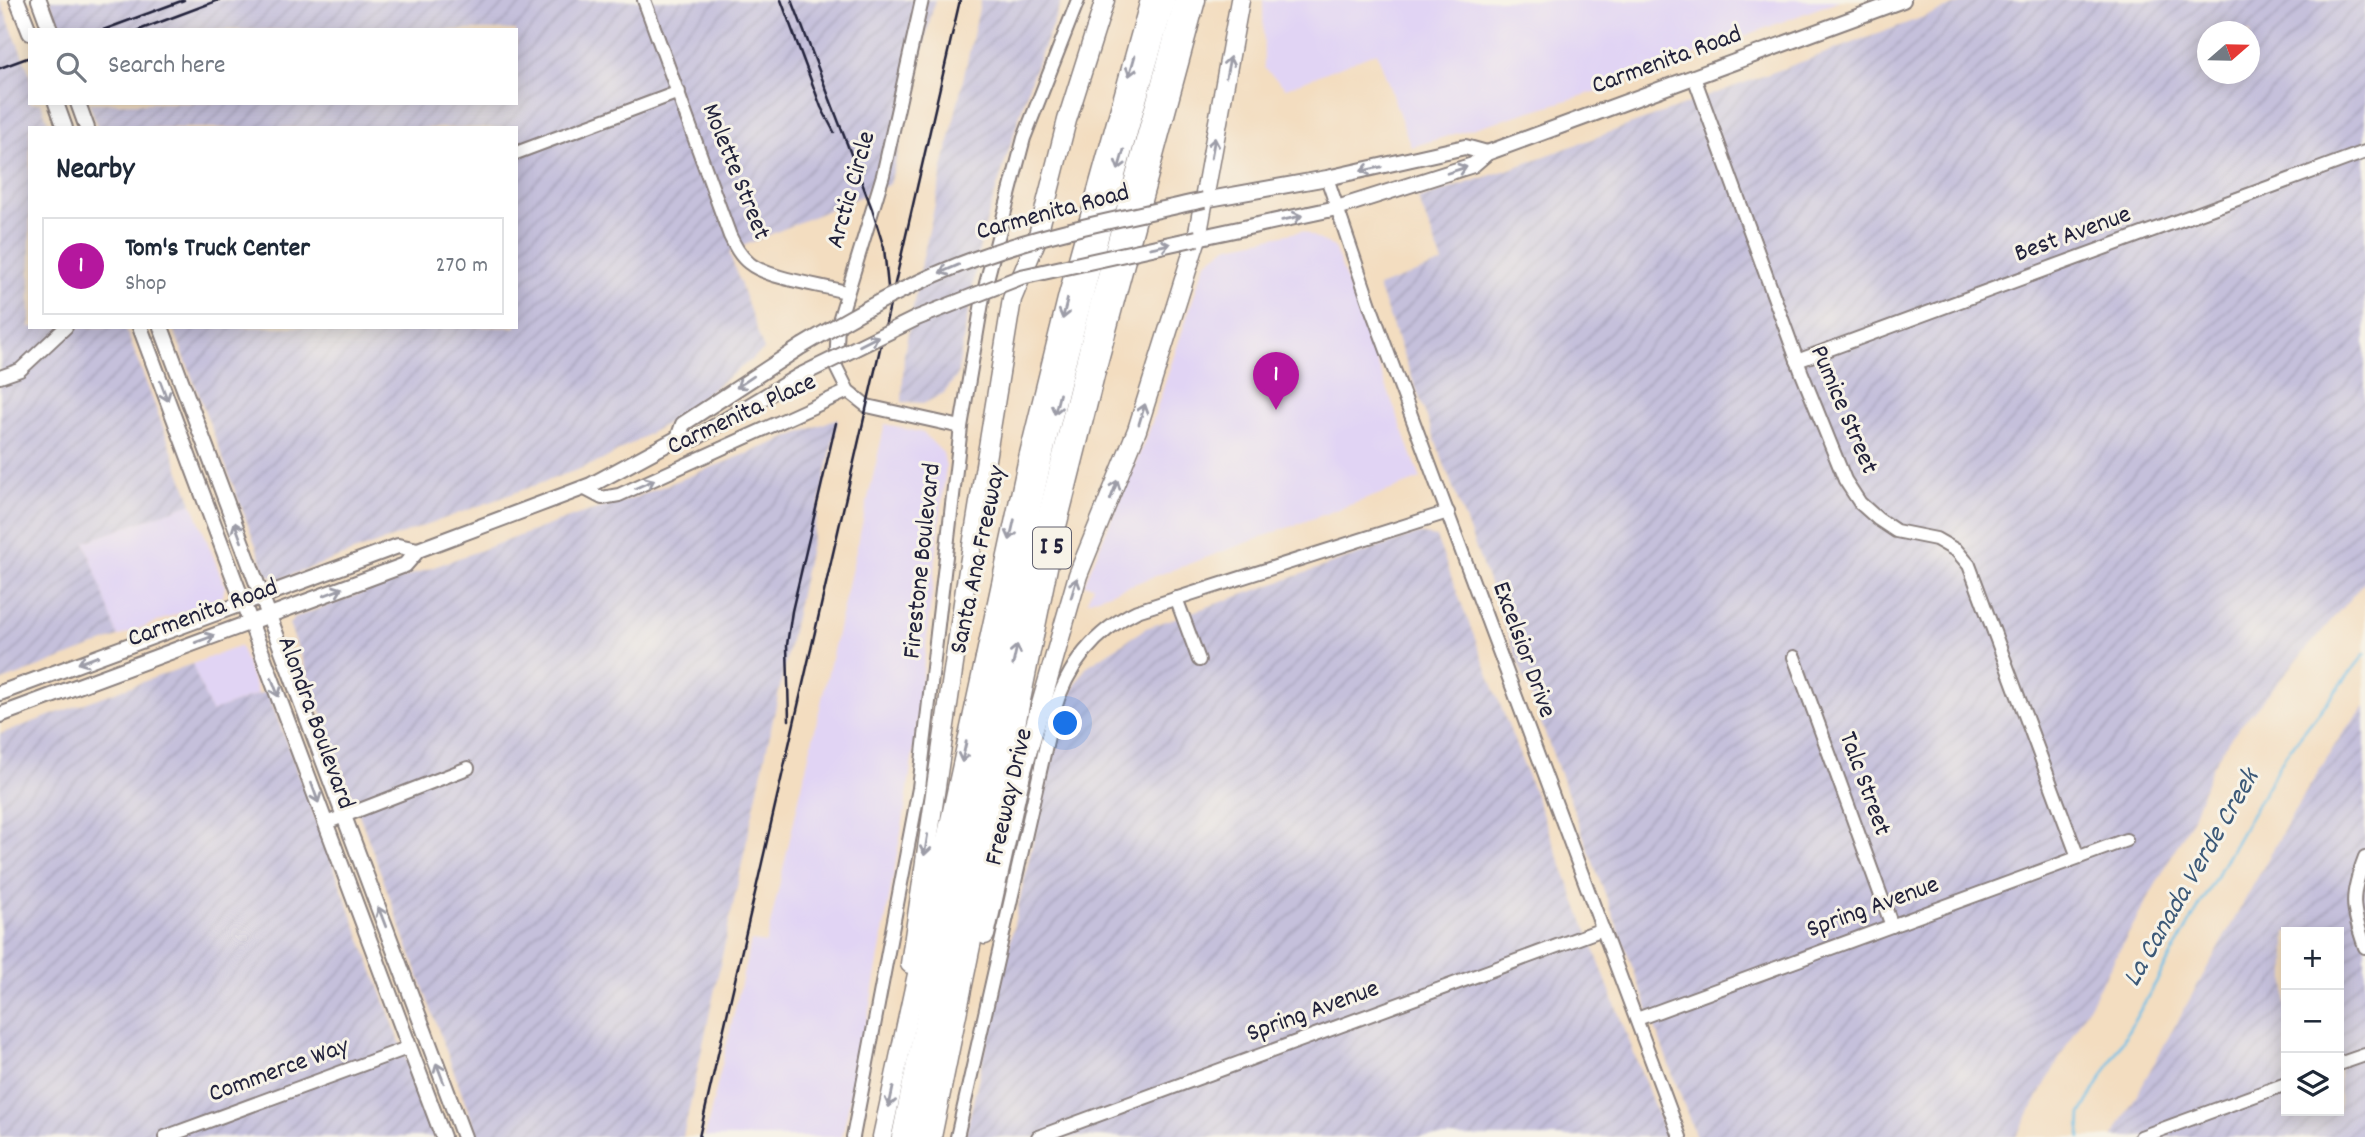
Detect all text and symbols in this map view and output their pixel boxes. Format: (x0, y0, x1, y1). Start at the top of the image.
street label: Carmenita Road (1587, 17, 1747, 105)
north arrow (2197, 21, 2260, 84)
search box (28, 28, 518, 105)
icon: search (52, 48, 90, 86)
text: Search here (108, 48, 226, 85)
one-way arrow (1125, 54, 1138, 76)
one-way arrow (1222, 56, 1235, 79)
street label: Molette Street (691, 98, 779, 246)
street label: Arctic Circle (818, 127, 886, 253)
one-way arrow (1207, 137, 1220, 160)
one-way arrow (1114, 148, 1127, 171)
text: Nearby (56, 150, 134, 193)
one-way arrow (1360, 162, 1383, 176)
one-way arrow (1446, 162, 1468, 175)
street label: Carmenita Road (972, 175, 1134, 251)
street label: Best Avenue (2010, 197, 2136, 273)
one-way arrow (1280, 211, 1303, 224)
text: Tom's Truck Center (125, 231, 310, 268)
one-way arrow (1148, 238, 1171, 252)
text: 1 (78, 250, 84, 283)
text: 270 m (436, 250, 488, 283)
one-way arrow (939, 263, 961, 276)
text: Shop (125, 268, 167, 301)
one-way arrow (1058, 297, 1071, 319)
one-way arrow (858, 334, 879, 348)
street label: Pumice Street (1799, 340, 1887, 480)
pin: 1 (1253, 352, 1299, 410)
street label: Carmenita Place (661, 364, 823, 466)
one-way arrow (735, 376, 755, 390)
one-way arrow (159, 380, 171, 402)
one-way arrow (1050, 392, 1063, 415)
one-way arrow (1137, 403, 1149, 425)
street label: Firestone Boulevard (894, 461, 952, 661)
street label: Santa Ana Freeway (941, 462, 1017, 657)
one-way arrow (634, 477, 656, 490)
one-way arrow (1108, 479, 1121, 501)
one-way arrow (1005, 518, 1019, 541)
one-way arrow (230, 522, 243, 543)
road number: I 5 (1033, 528, 1071, 568)
street label: Carmenita Road (123, 570, 283, 658)
one-way arrow (1068, 577, 1081, 599)
street label: Excelsior Drive (1481, 577, 1565, 723)
one-way arrow (321, 585, 343, 597)
street label: Alondra Boulevard (267, 631, 363, 815)
one-way arrow (194, 632, 216, 645)
one-way arrow (1009, 644, 1022, 667)
one-way arrow (77, 655, 99, 668)
one-way arrow (270, 675, 282, 697)
your location (1048, 706, 1082, 740)
street label: Freeway Drive (976, 725, 1044, 869)
street label: Talc Street (1828, 727, 1900, 842)
one-way arrow (957, 740, 971, 763)
water label: La Canada Verde Creek (2114, 761, 2273, 995)
one-way arrow (309, 782, 322, 804)
one-way arrow (919, 833, 932, 856)
street label: Spring Avenue (1802, 867, 1944, 949)
one-way arrow (374, 906, 387, 928)
map controls (2281, 927, 2344, 1116)
button: + (2281, 927, 2344, 990)
street label: Spring Avenue (1242, 971, 1384, 1053)
button: − (2281, 990, 2344, 1053)
street label: Commerce Way (204, 1028, 355, 1113)
button: layers (2281, 1053, 2344, 1116)
one-way arrow (433, 1063, 446, 1085)
one-way arrow (884, 1085, 898, 1108)

